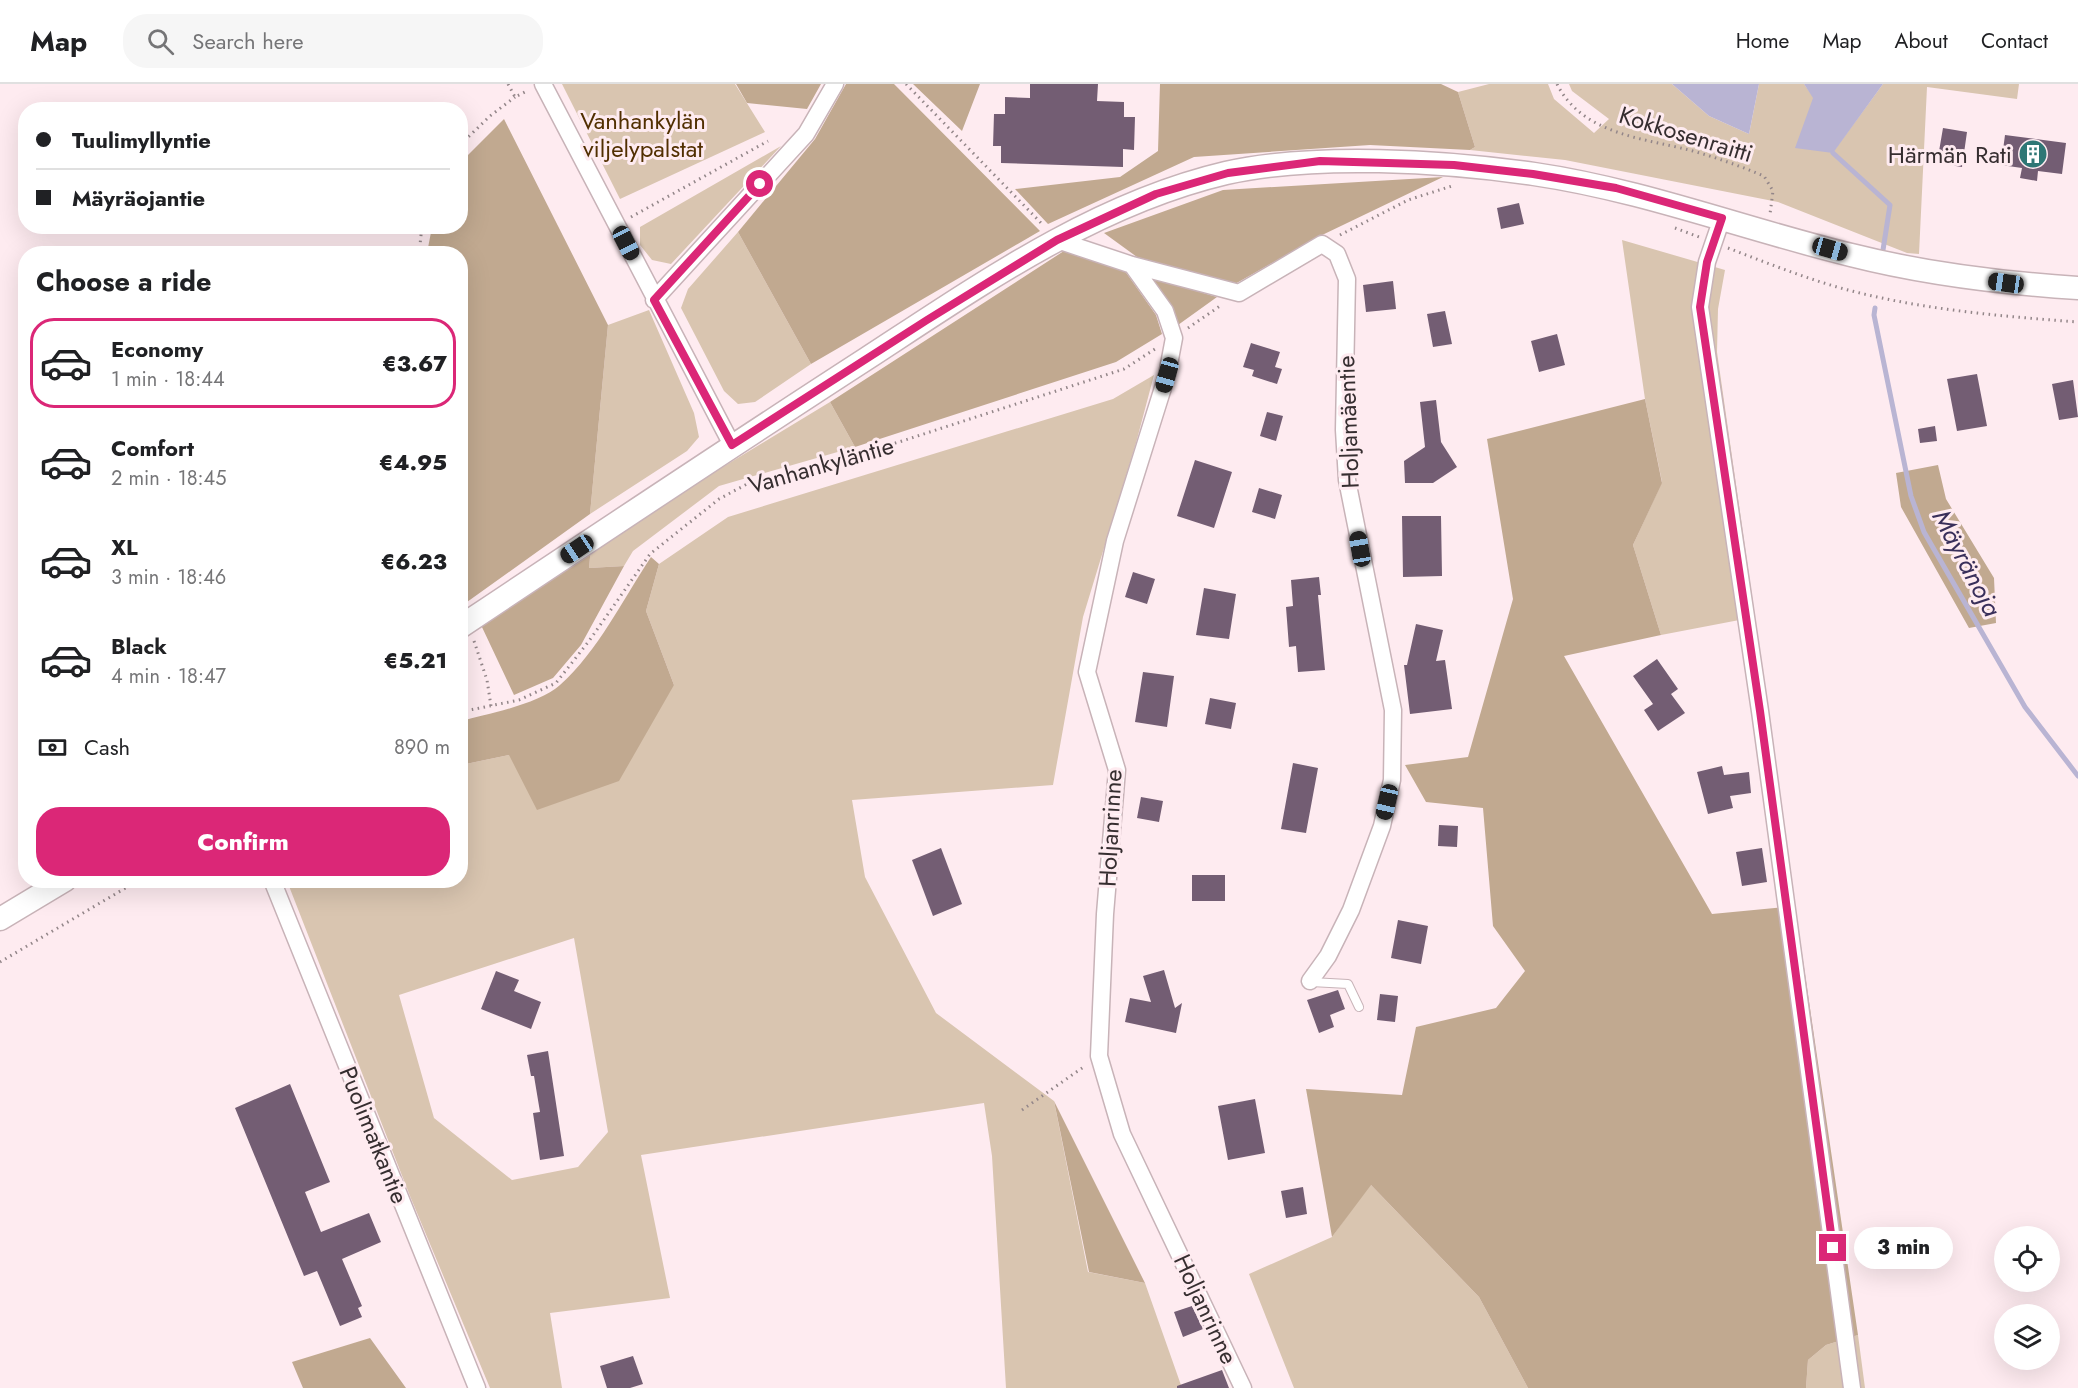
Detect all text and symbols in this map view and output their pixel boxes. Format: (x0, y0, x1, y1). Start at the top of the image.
search box (123, 14, 543, 68)
text: Map (30, 21, 87, 62)
icon: search (144, 25, 177, 58)
text: Search here (192, 25, 304, 57)
text: Home (1736, 26, 1789, 56)
text: Map (1822, 26, 1862, 56)
text: About (1895, 26, 1948, 56)
text: Contact (1981, 26, 2048, 56)
street label: Kokkosenraitti (1615, 97, 1757, 171)
park label: Vanhankylän viljelypalstat (580, 103, 706, 166)
text: Tuulimyllyntie (72, 124, 211, 156)
place label: Härmän Rati (1888, 137, 2012, 172)
building icon: Härmän Rati (2017, 138, 2049, 170)
route start (746, 170, 773, 197)
text: Mäyräojantie (72, 182, 205, 214)
car (610, 223, 642, 263)
car (1810, 235, 1850, 263)
text: Choose a ride (36, 262, 211, 301)
car (1987, 272, 2025, 294)
text: Economy (111, 333, 203, 365)
icon: car (39, 336, 93, 390)
text: €3.67 (382, 347, 447, 379)
car (1153, 355, 1181, 395)
street label: Holjamäentie (1328, 355, 1368, 489)
text: 1 min · 18:44 (111, 365, 225, 394)
street label: Vanhankyläntie (744, 428, 898, 502)
text: Comfort (111, 432, 194, 464)
icon: car (39, 435, 93, 489)
text: €4.95 (379, 446, 447, 478)
text: 2 min · 18:45 (111, 464, 227, 493)
water label: Mäyränoja (1923, 503, 2011, 624)
car (1348, 530, 1372, 568)
text: XL (111, 531, 138, 563)
car (557, 531, 597, 567)
icon: car (39, 534, 93, 588)
text: €6.23 (380, 545, 447, 577)
text: 3 min · 18:46 (111, 563, 226, 592)
text: Black (111, 630, 167, 662)
icon: car (39, 633, 93, 687)
text: €5.21 (384, 644, 447, 676)
text: 4 min · 18:47 (111, 662, 226, 691)
icon: cash (36, 731, 69, 764)
text: Cash (84, 731, 130, 763)
text: 890 m (394, 733, 450, 762)
street label: Holjanrinne (1089, 768, 1131, 888)
car (1374, 782, 1400, 822)
button: Confirm (36, 807, 450, 876)
street label: Puolimatkantie (331, 1061, 417, 1209)
map controls (1994, 1226, 2060, 1370)
button: locate (1994, 1226, 2060, 1292)
callout: 3 min (1854, 1227, 1953, 1269)
text: 3 min (1877, 1233, 1930, 1262)
route end (1819, 1234, 1846, 1261)
street label: Holjanrinne (1165, 1248, 1247, 1370)
button: layers (1994, 1304, 2060, 1370)

